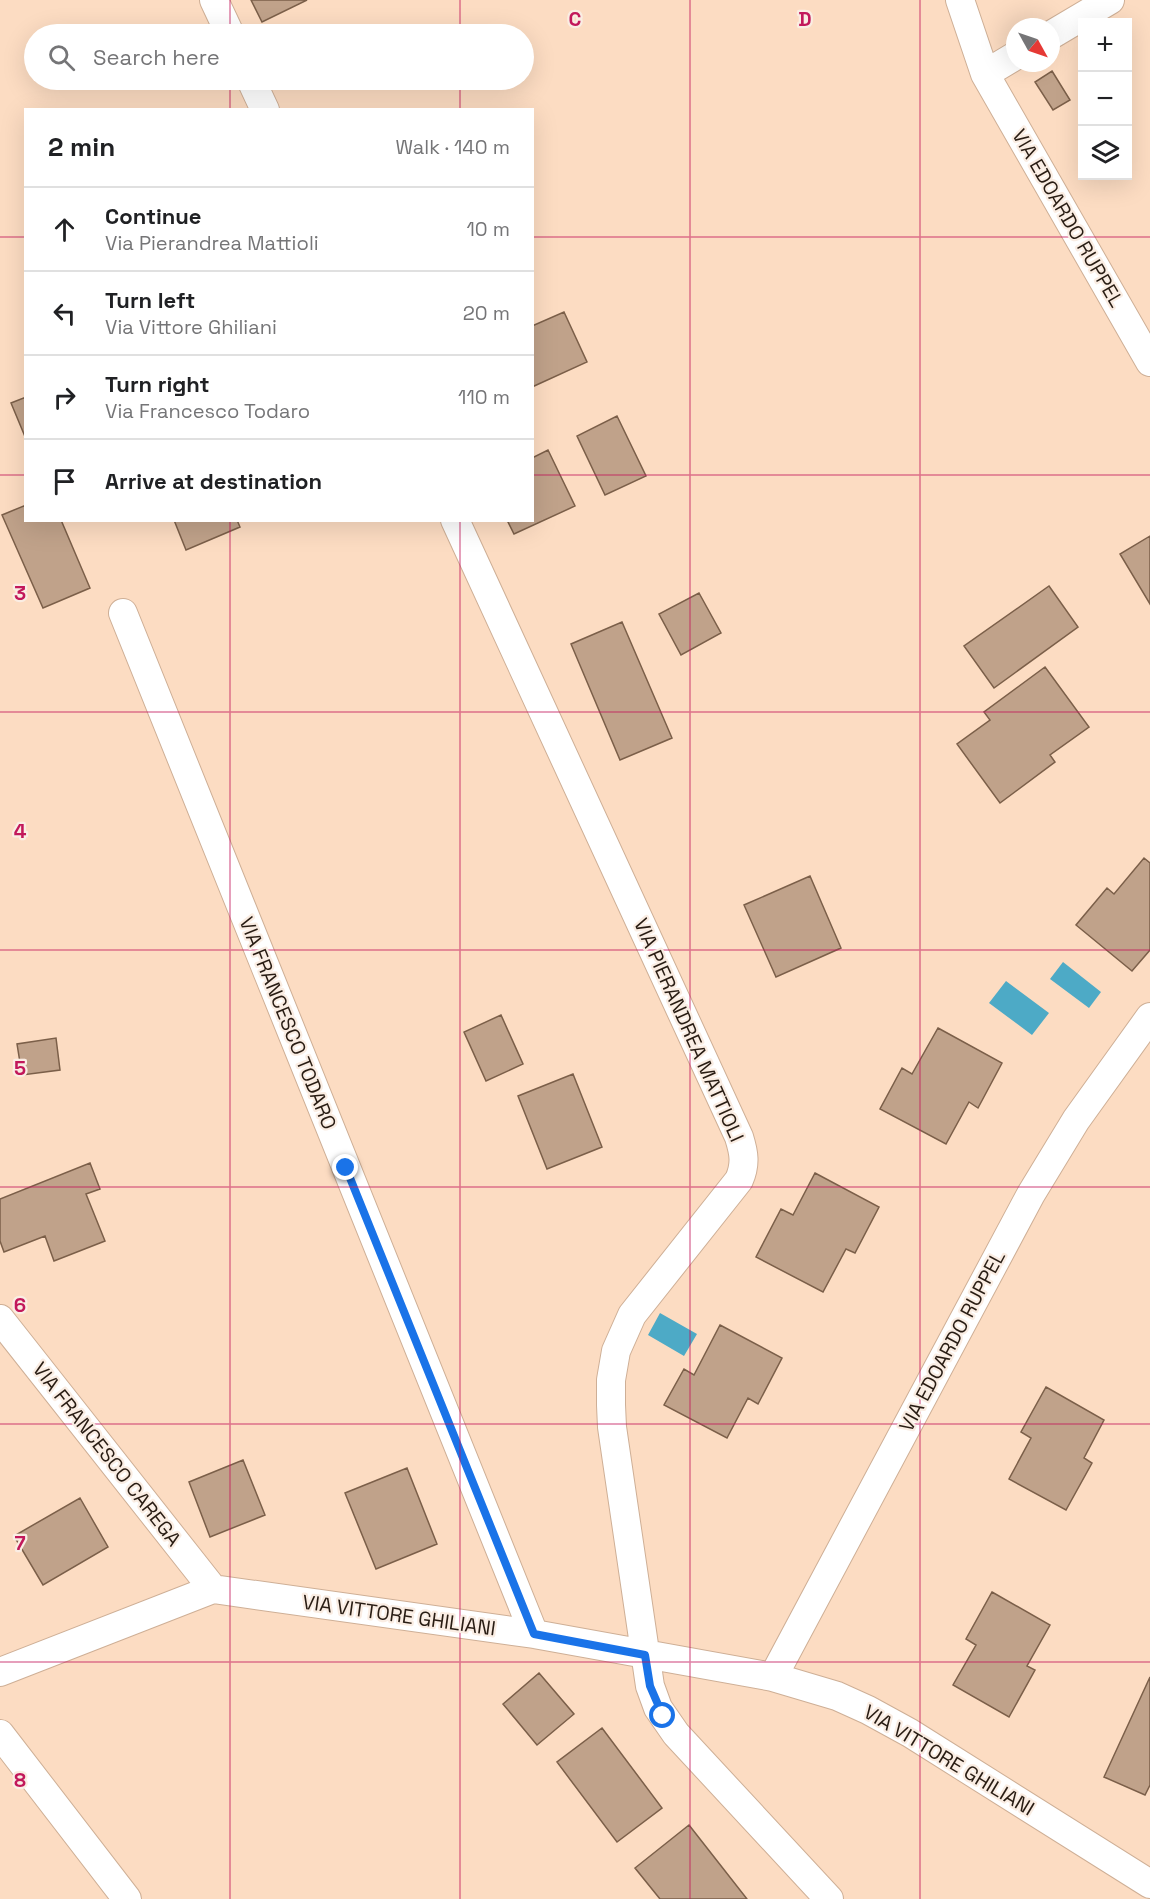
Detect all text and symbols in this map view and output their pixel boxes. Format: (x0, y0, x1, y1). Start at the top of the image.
text: C (569, 6, 582, 32)
text: D (798, 6, 812, 32)
north arrow (1006, 18, 1060, 72)
map controls (1078, 18, 1132, 180)
button: + (1078, 18, 1132, 72)
search box (24, 24, 534, 90)
icon: search (45, 41, 78, 74)
text: Search here (93, 43, 220, 71)
button: − (1078, 72, 1132, 126)
street label: VIA EDOARDO RUPPEL (1006, 124, 1130, 312)
button: layers (1078, 126, 1132, 180)
text: 2 min (48, 130, 115, 164)
text: Walk · 140 m (396, 134, 510, 160)
text: Continue (105, 202, 201, 230)
icon: ahead (48, 213, 81, 246)
text: 10 m (466, 216, 510, 242)
text: Via Pierandrea Mattioli (105, 230, 319, 256)
text: Turn left (105, 286, 195, 314)
icon: left (48, 297, 81, 330)
text: 20 m (463, 300, 510, 326)
text: Via Vittore Ghiliani (105, 314, 277, 340)
text: Turn right (105, 370, 210, 398)
icon: right (48, 381, 81, 414)
text: 110 m (458, 384, 510, 410)
text: Via Francesco Todaro (105, 398, 310, 424)
icon: arrive (48, 465, 81, 498)
text: Arrive at destination (105, 467, 322, 495)
text: 3 (14, 580, 26, 606)
text: 4 (14, 818, 27, 844)
street label: VIA FRANCESCO TODARO (233, 913, 343, 1133)
street label: VIA PIERANDREA MATTIOLI (628, 914, 750, 1146)
text: 5 (14, 1055, 26, 1081)
route end (332, 1154, 358, 1180)
street label: VIA EDOARDO RUPPEL (893, 1246, 1011, 1436)
text: 6 (14, 1292, 26, 1318)
street label: VIA FRANCESCO CAREGA (27, 1357, 187, 1552)
text: 7 (14, 1530, 26, 1556)
street label: VIA VITTORE GHILIANI (301, 1589, 497, 1641)
street label: VIA VITTORE GHILIANI (859, 1699, 1039, 1821)
route start (649, 1702, 675, 1728)
text: 8 (14, 1767, 26, 1793)

